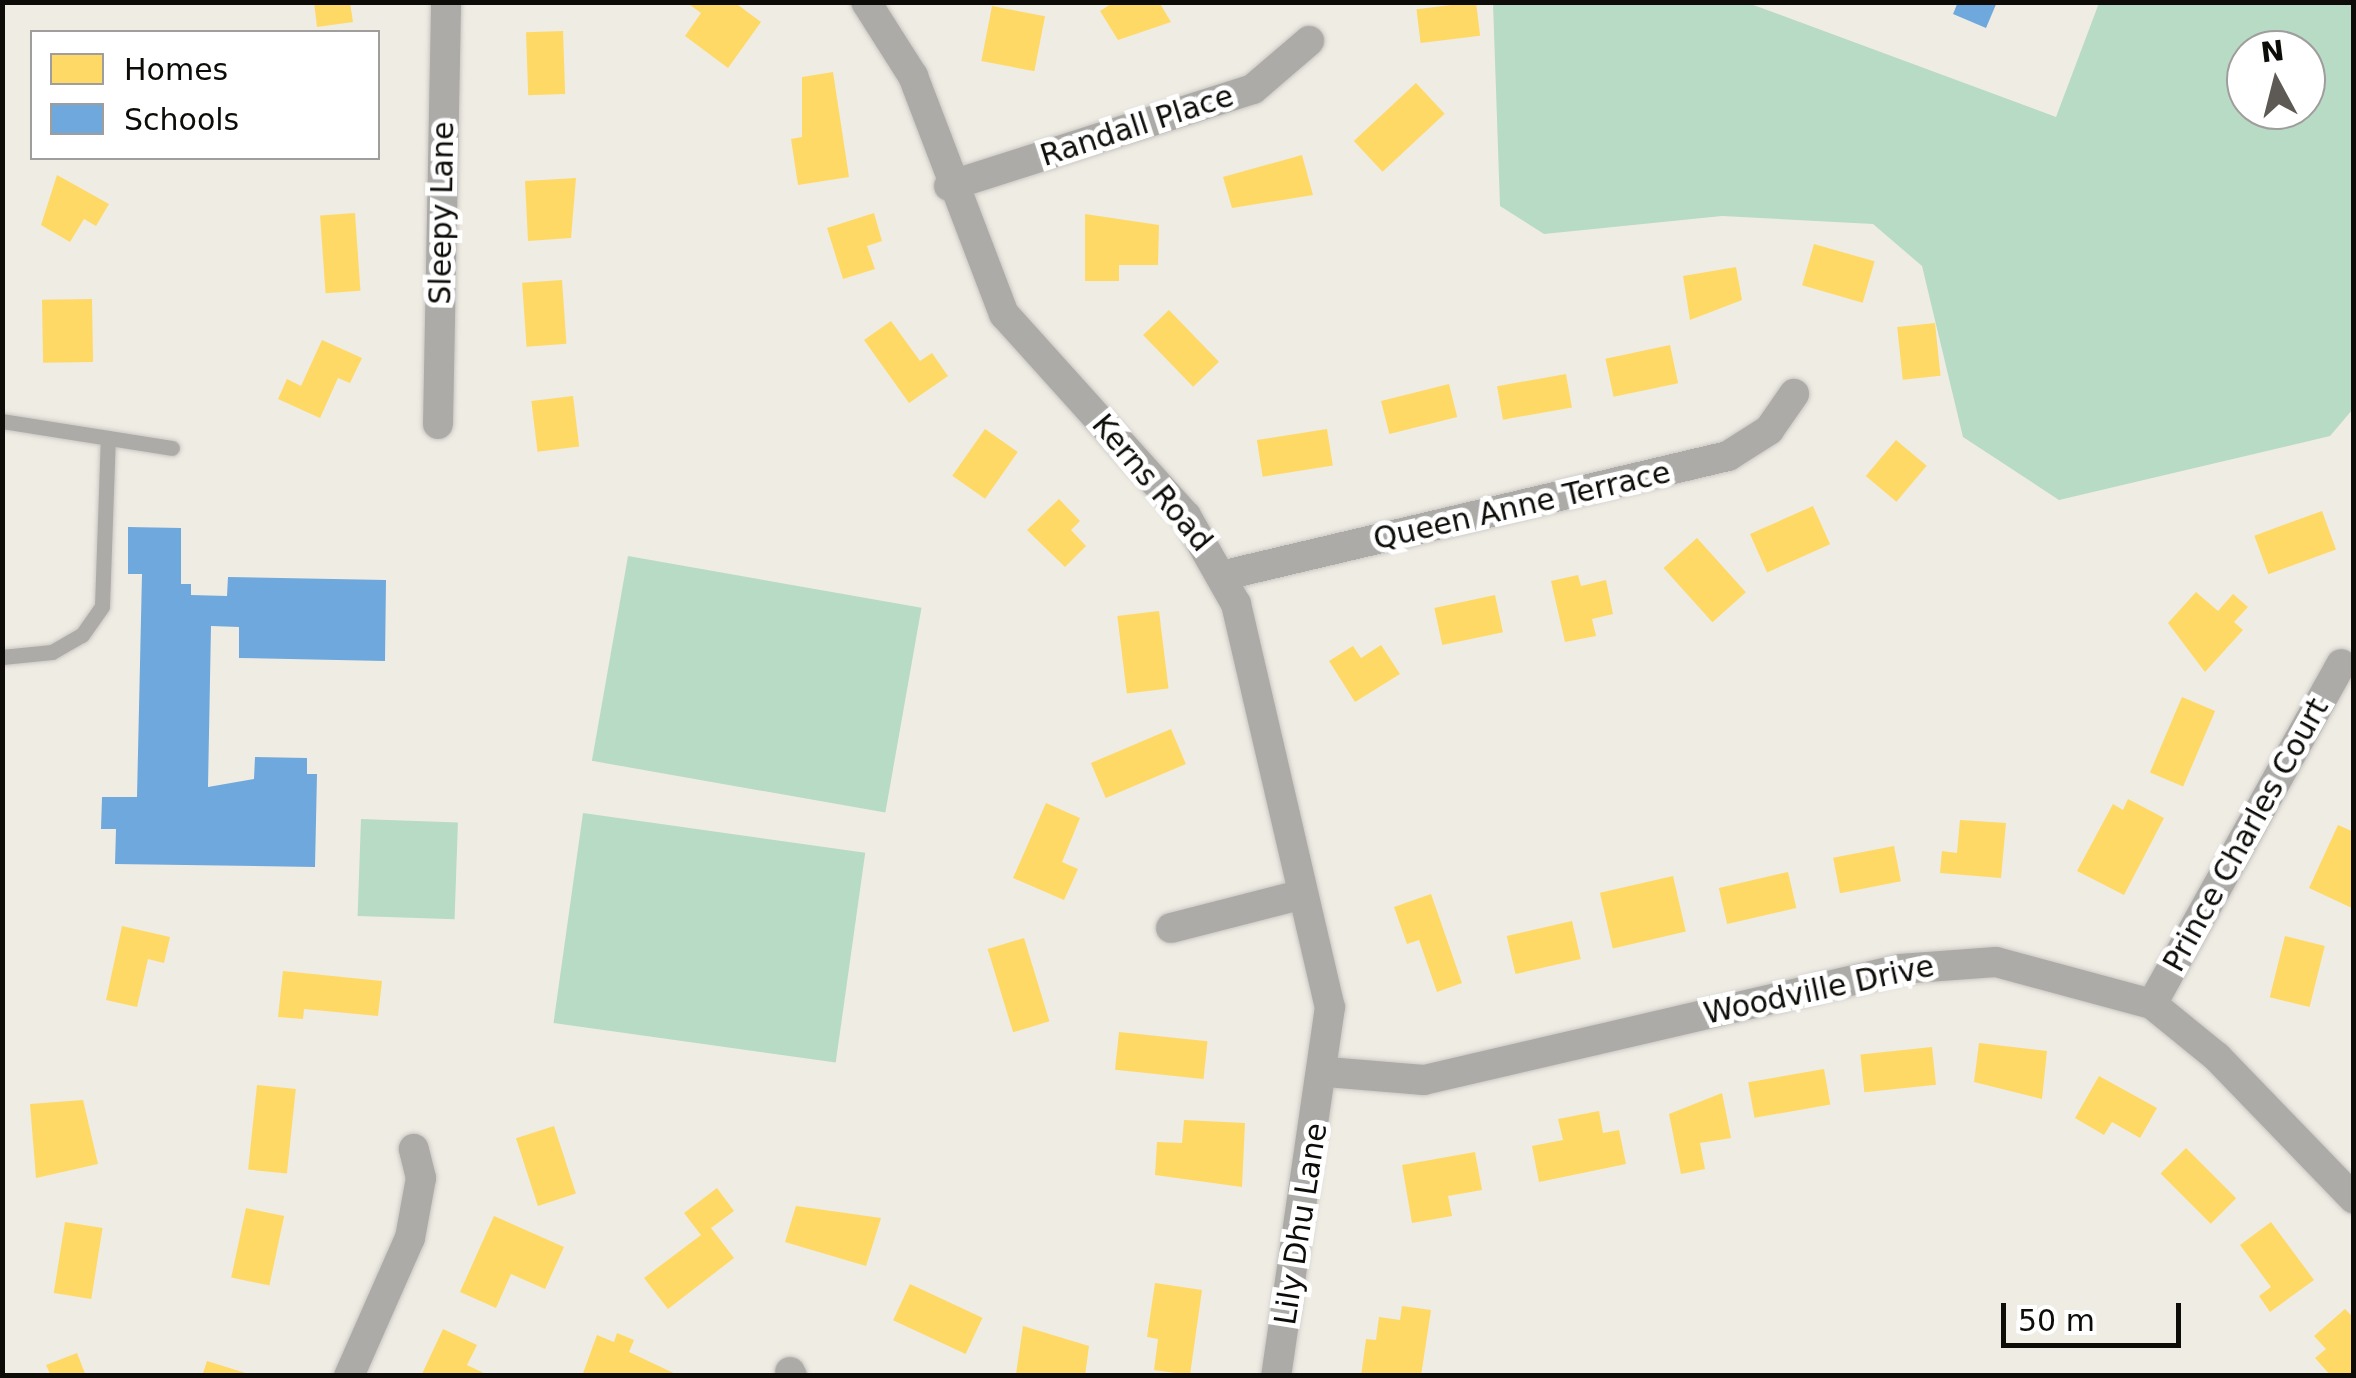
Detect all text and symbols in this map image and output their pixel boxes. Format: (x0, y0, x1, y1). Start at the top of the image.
legend (30, 30, 380, 160)
north arrow (2226, 30, 2326, 130)
text: N (2259, 34, 2286, 70)
text: Homes (124, 52, 228, 87)
street label: Randall Place (1036, 78, 1238, 174)
text: Schools (124, 102, 239, 137)
street label: Sleepy Lane (422, 121, 462, 305)
street label: Kerns Road (1084, 407, 1220, 559)
street label: Queen Anne Terrace (1370, 454, 1674, 558)
street label: Prince Charles Court (2156, 692, 2336, 978)
street label: Woodville Drive (1701, 948, 1937, 1032)
street label: Lily Dhu Lane (1267, 1120, 1335, 1328)
scale bar (2006, 1283, 2186, 1345)
text: 50 m (2018, 1303, 2095, 1338)

